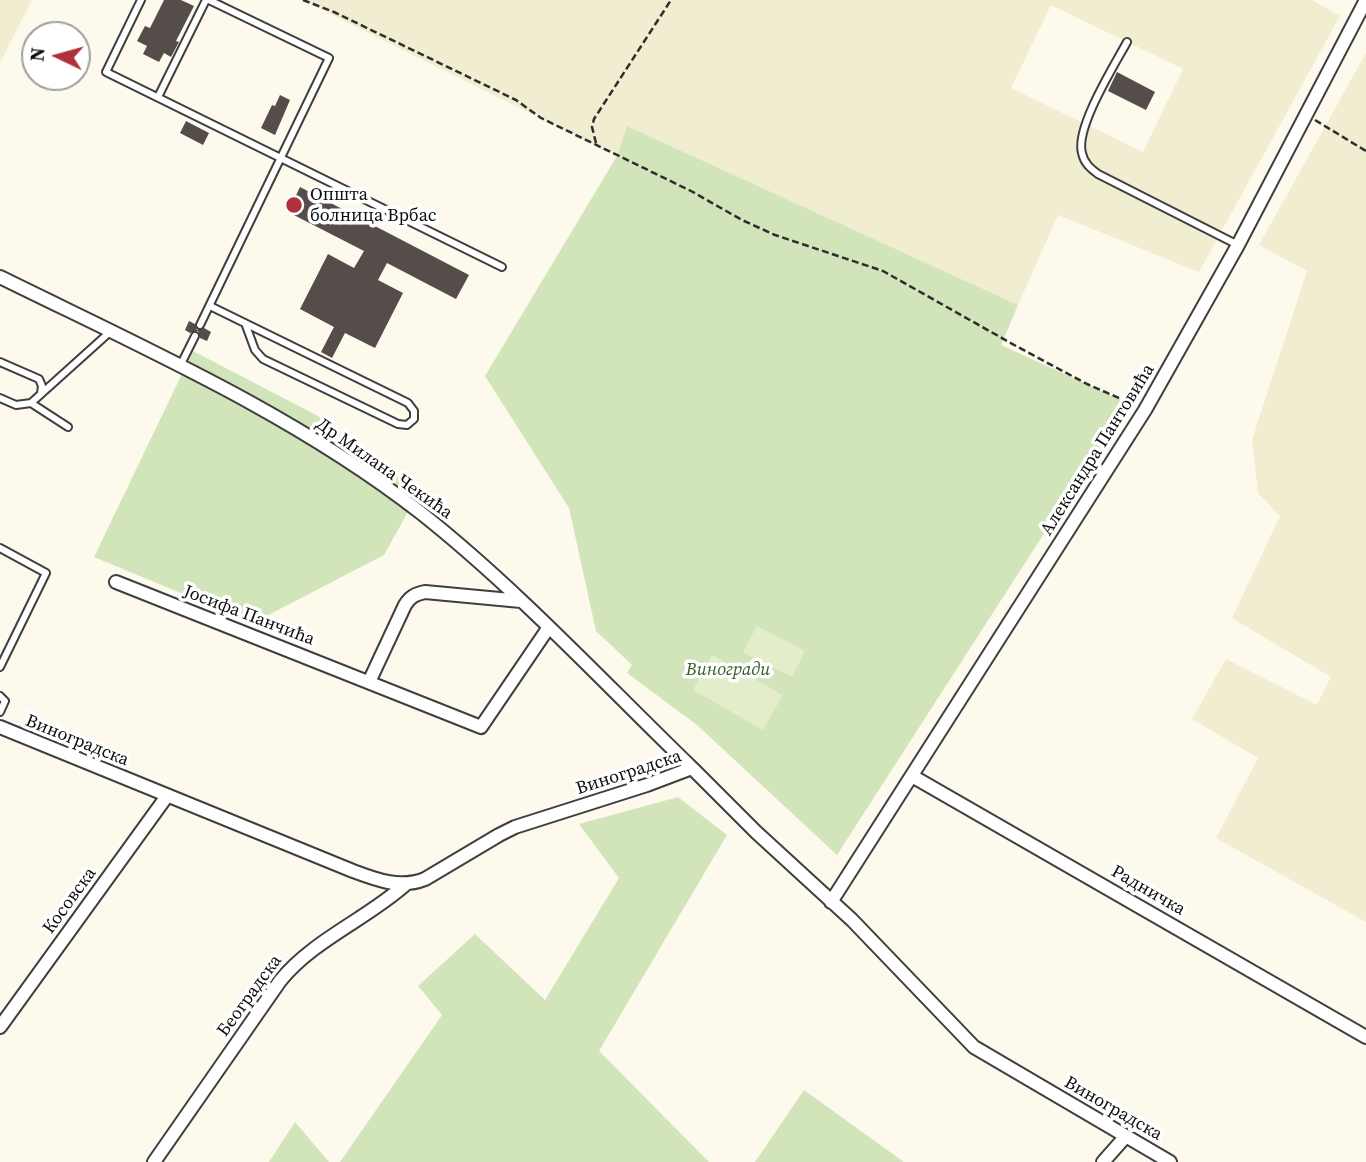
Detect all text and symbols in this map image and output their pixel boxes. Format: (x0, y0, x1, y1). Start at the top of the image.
north arrow (21, 21, 91, 91)
text: N (24, 46, 51, 62)
place label: Општа болница Врбас (310, 184, 437, 227)
marker: Општа болница Врбас (284, 195, 304, 215)
street label: Александра Пантовића (1036, 360, 1160, 540)
street label: Др Милана Чекића (312, 414, 456, 524)
street label: Јосифа Панчића (180, 581, 318, 651)
park label: Виногради (686, 659, 770, 681)
street label: Виноградска (22, 710, 132, 772)
street label: Виноградска (574, 746, 684, 800)
street label: Радничка (1107, 861, 1189, 921)
street label: Косовска (39, 864, 101, 938)
street label: Београдска (213, 951, 287, 1041)
street label: Виноградска (1060, 1072, 1166, 1146)

